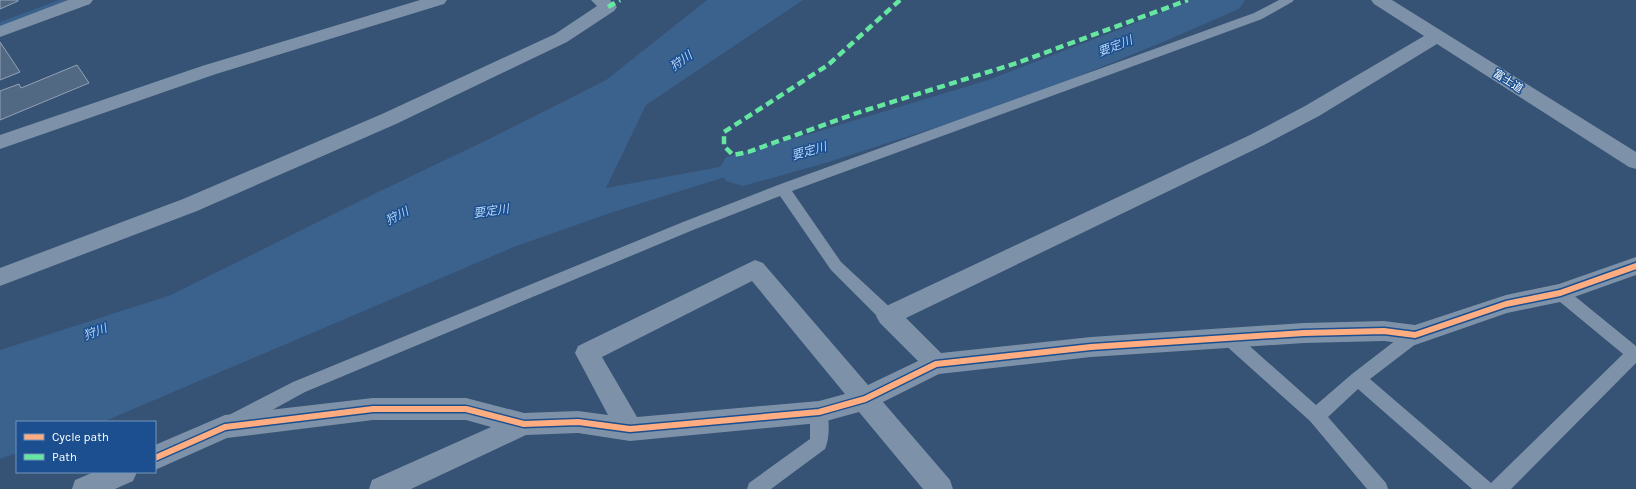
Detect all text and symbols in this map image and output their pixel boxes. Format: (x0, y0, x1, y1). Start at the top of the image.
water label: 要定川 (1096, 32, 1136, 59)
water label: 狩川 (667, 47, 696, 74)
street label: 富士道 (1491, 67, 1525, 95)
water label: 要定川 (790, 139, 830, 163)
water label: 要定川 (472, 201, 512, 220)
water label: 狩川 (383, 203, 413, 228)
water label: 狩川 (81, 320, 111, 343)
legend (16, 421, 156, 473)
text: Cycle path (52, 430, 109, 444)
text: Path (52, 450, 77, 464)

